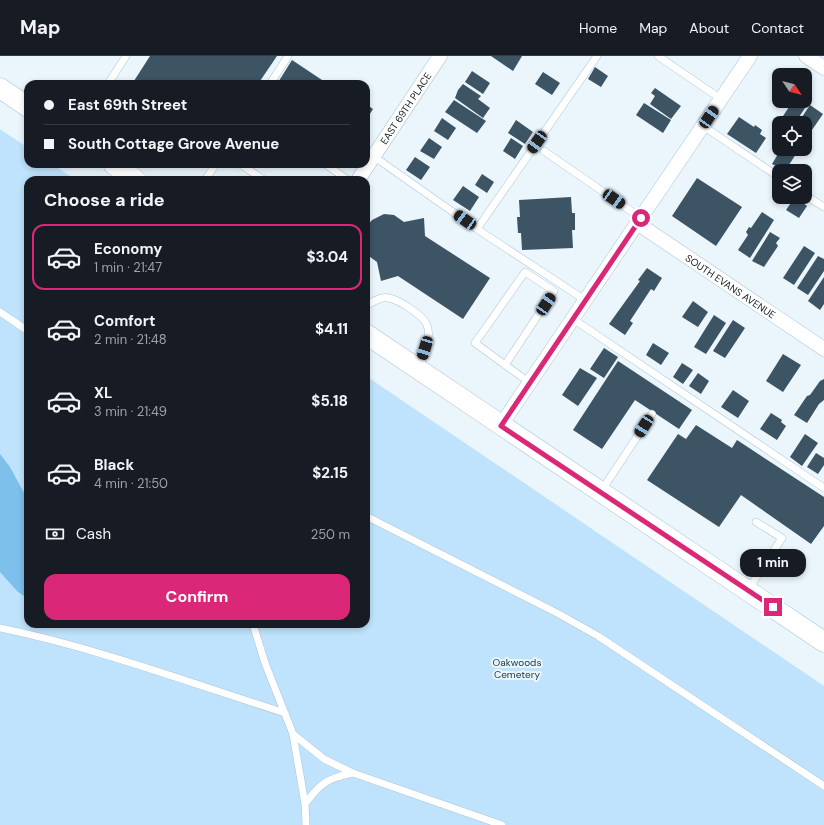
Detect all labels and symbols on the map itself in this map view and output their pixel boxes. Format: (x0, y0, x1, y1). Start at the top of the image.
north arrow (772, 68, 812, 108)
street label: EAST 69TH PLACE (377, 70, 434, 147)
car (697, 104, 721, 130)
car (525, 129, 549, 155)
car (601, 187, 627, 211)
car (452, 208, 478, 232)
route start (632, 209, 650, 227)
street label: SOUTH EVANS AVENUE (683, 251, 779, 321)
car (534, 291, 558, 317)
car (416, 335, 434, 361)
car (632, 413, 656, 439)
callout: 1 min (740, 549, 806, 577)
route end (764, 598, 782, 616)
park label: Oakwoods Cemetery (493, 656, 541, 681)

